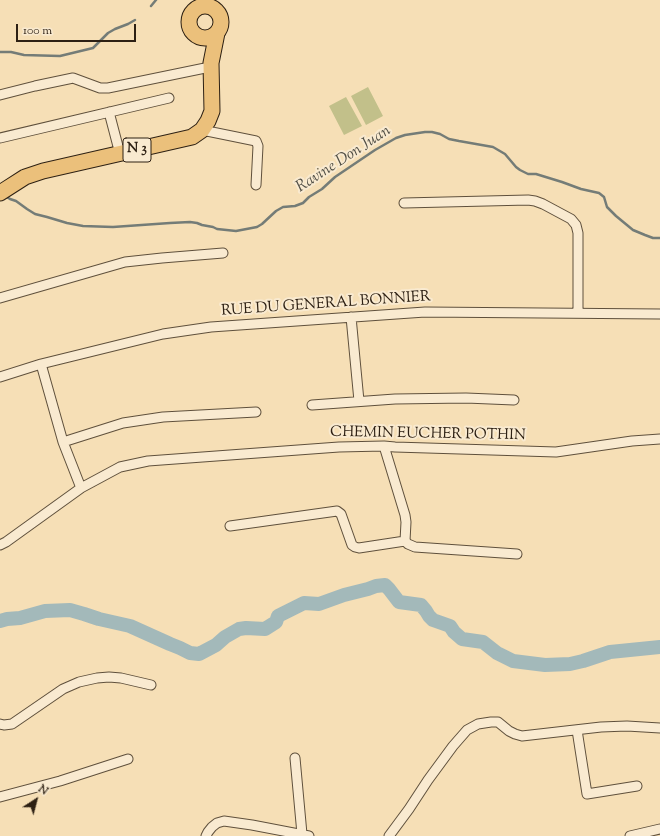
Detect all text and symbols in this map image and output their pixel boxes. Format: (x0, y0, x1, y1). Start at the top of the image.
scale bar (18, 16, 138, 42)
text: 100 m (23, 22, 52, 40)
water label: Ravine Don Juan (293, 122, 395, 198)
road number: N 3 (123, 138, 151, 162)
street label: RUE DU GENERAL BONNIER (221, 289, 431, 321)
street label: CHEMIN EUCHER POTHIN (330, 424, 526, 446)
north arrow (16, 780, 56, 820)
text: N (35, 781, 51, 799)

